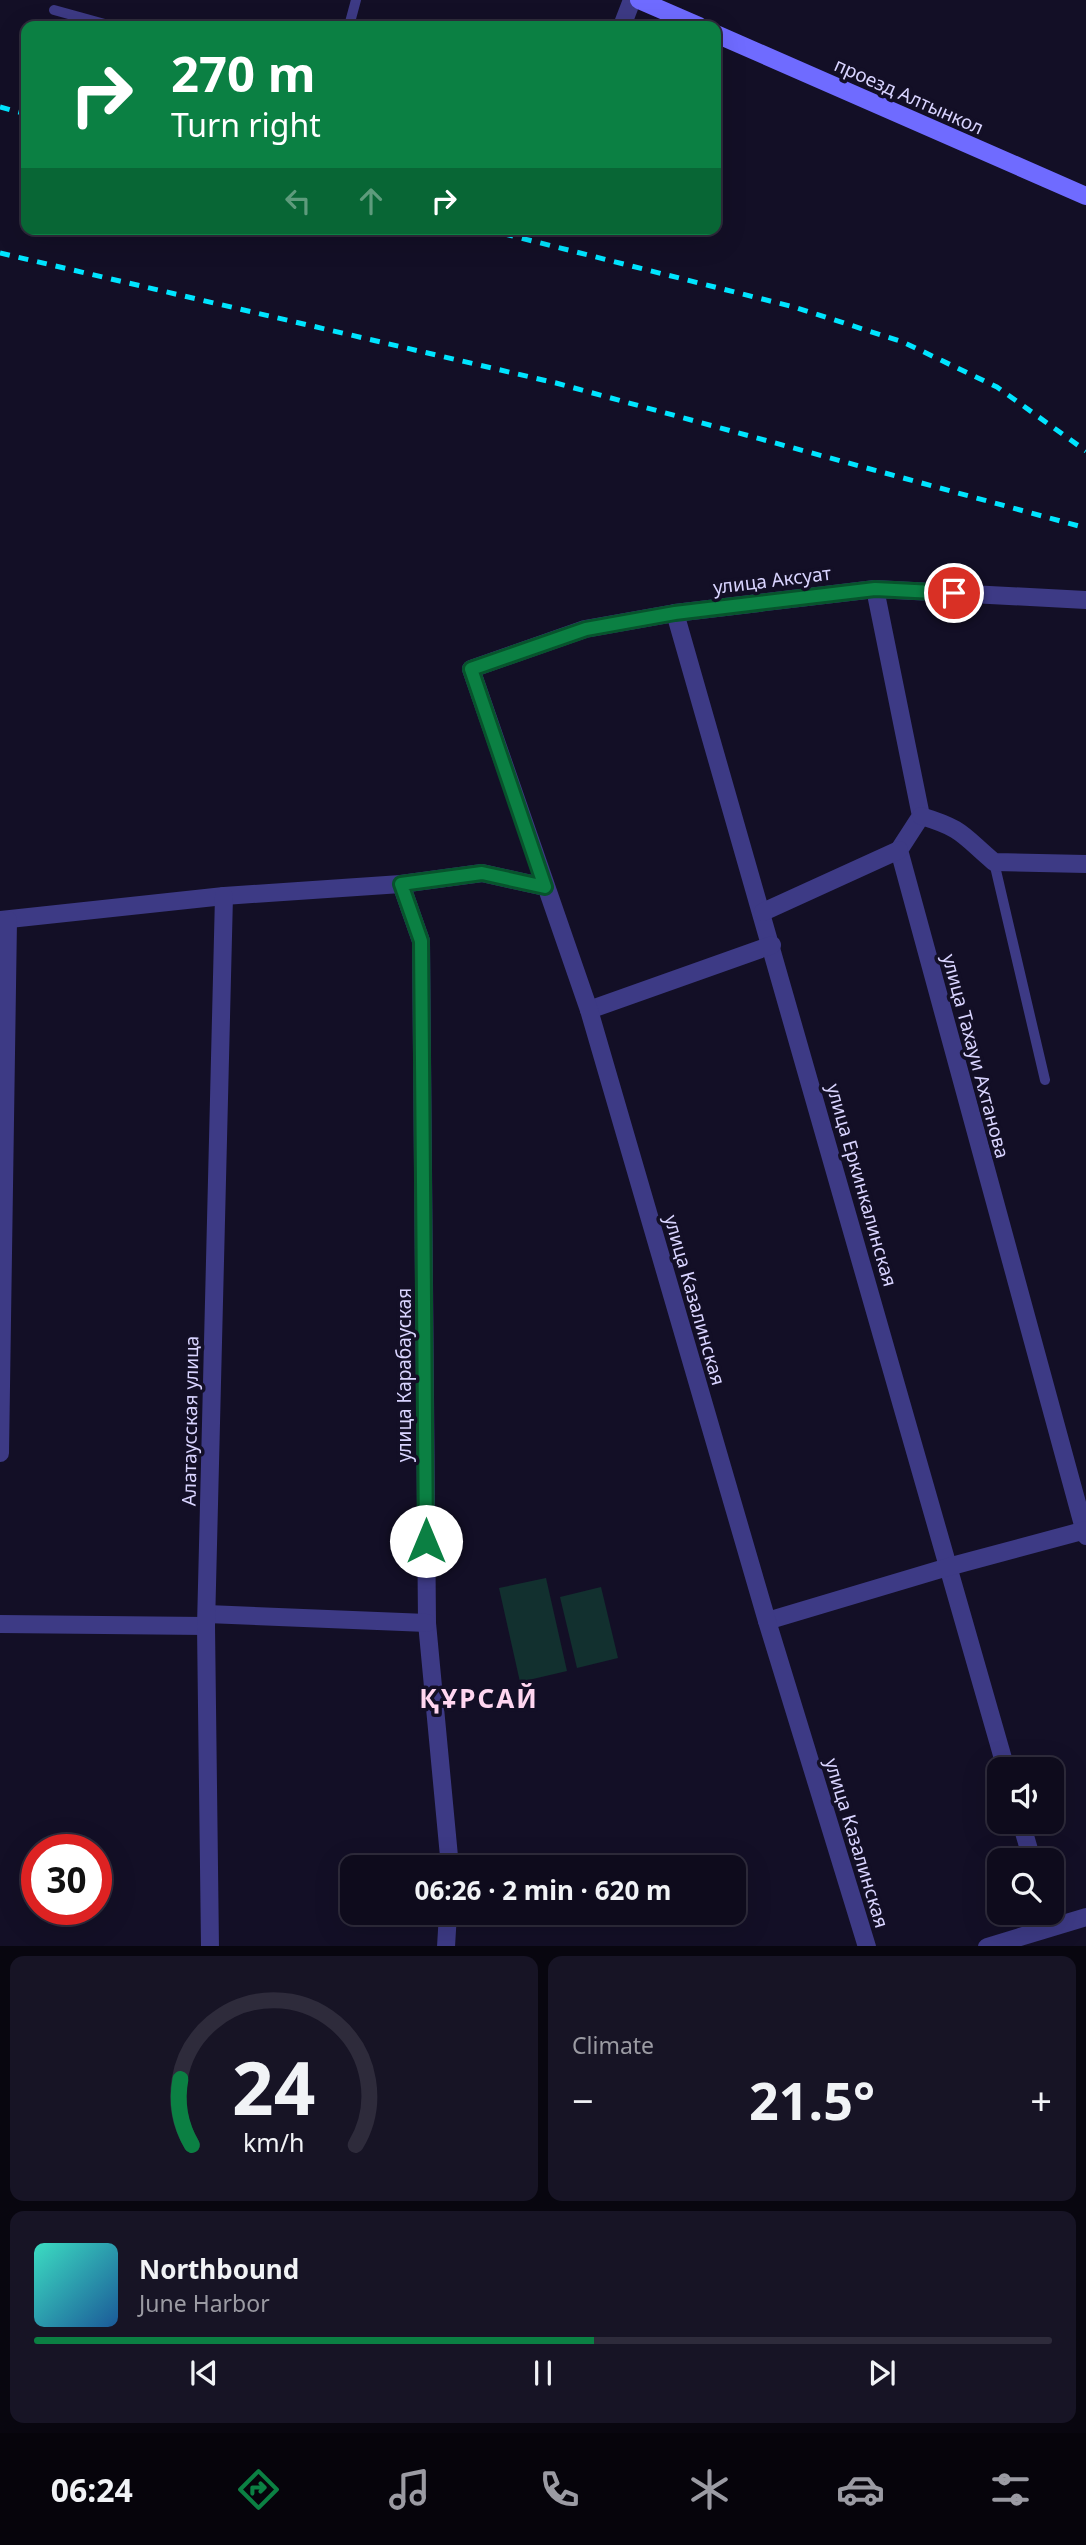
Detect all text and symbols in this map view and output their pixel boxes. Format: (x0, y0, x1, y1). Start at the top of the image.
text: 270 m (171, 40, 316, 106)
icon: right (56, 49, 147, 140)
street label: проезд Алтынкол (830, 51, 988, 141)
text: Turn right (171, 103, 321, 146)
icon: left (279, 182, 317, 220)
icon: ahead (352, 182, 390, 220)
icon: right (425, 182, 463, 220)
street label: улица Аксуат (712, 560, 833, 600)
pin (924, 563, 984, 623)
icon: arrive (935, 574, 973, 612)
street label: улица Тахауи Ахтанова (936, 951, 1016, 1161)
street label: улица Еркинкалинская (821, 1080, 903, 1290)
street label: улица Казалинская (658, 1212, 732, 1388)
street label: улица Карабауская (391, 1288, 417, 1462)
street label: Алатаусская улица (176, 1336, 204, 1506)
position arrow (389, 1504, 463, 1578)
district label: ҚҰРСАЙ (419, 1680, 539, 1716)
street label: улица Казалинская (819, 1755, 895, 1931)
map controls (987, 1757, 1064, 1925)
button: sound (987, 1757, 1064, 1834)
speed limit sign: 30 (21, 1834, 112, 1925)
button: search (987, 1848, 1064, 1925)
text: 06:26 · 2 min · 620 m (415, 1872, 671, 1908)
text: Climate (572, 2029, 654, 2061)
text: 24 (232, 2037, 316, 2136)
text: 21.5° (749, 2064, 875, 2135)
text: − (572, 2074, 594, 2126)
text: + (1030, 2074, 1052, 2126)
text: km/h (243, 2124, 305, 2158)
text: Northbound (139, 2251, 299, 2287)
text: June Harbor (139, 2287, 270, 2319)
icon: previous (185, 2354, 223, 2392)
icon: pause (524, 2354, 562, 2392)
icon: next (863, 2354, 901, 2392)
icon: directions (234, 2465, 283, 2514)
icon: music (385, 2465, 434, 2514)
icon: phone (535, 2465, 584, 2514)
icon: climate (685, 2465, 734, 2514)
icon: car (836, 2465, 885, 2514)
icon: filters (986, 2465, 1035, 2514)
text: 06:24 (51, 2468, 133, 2511)

